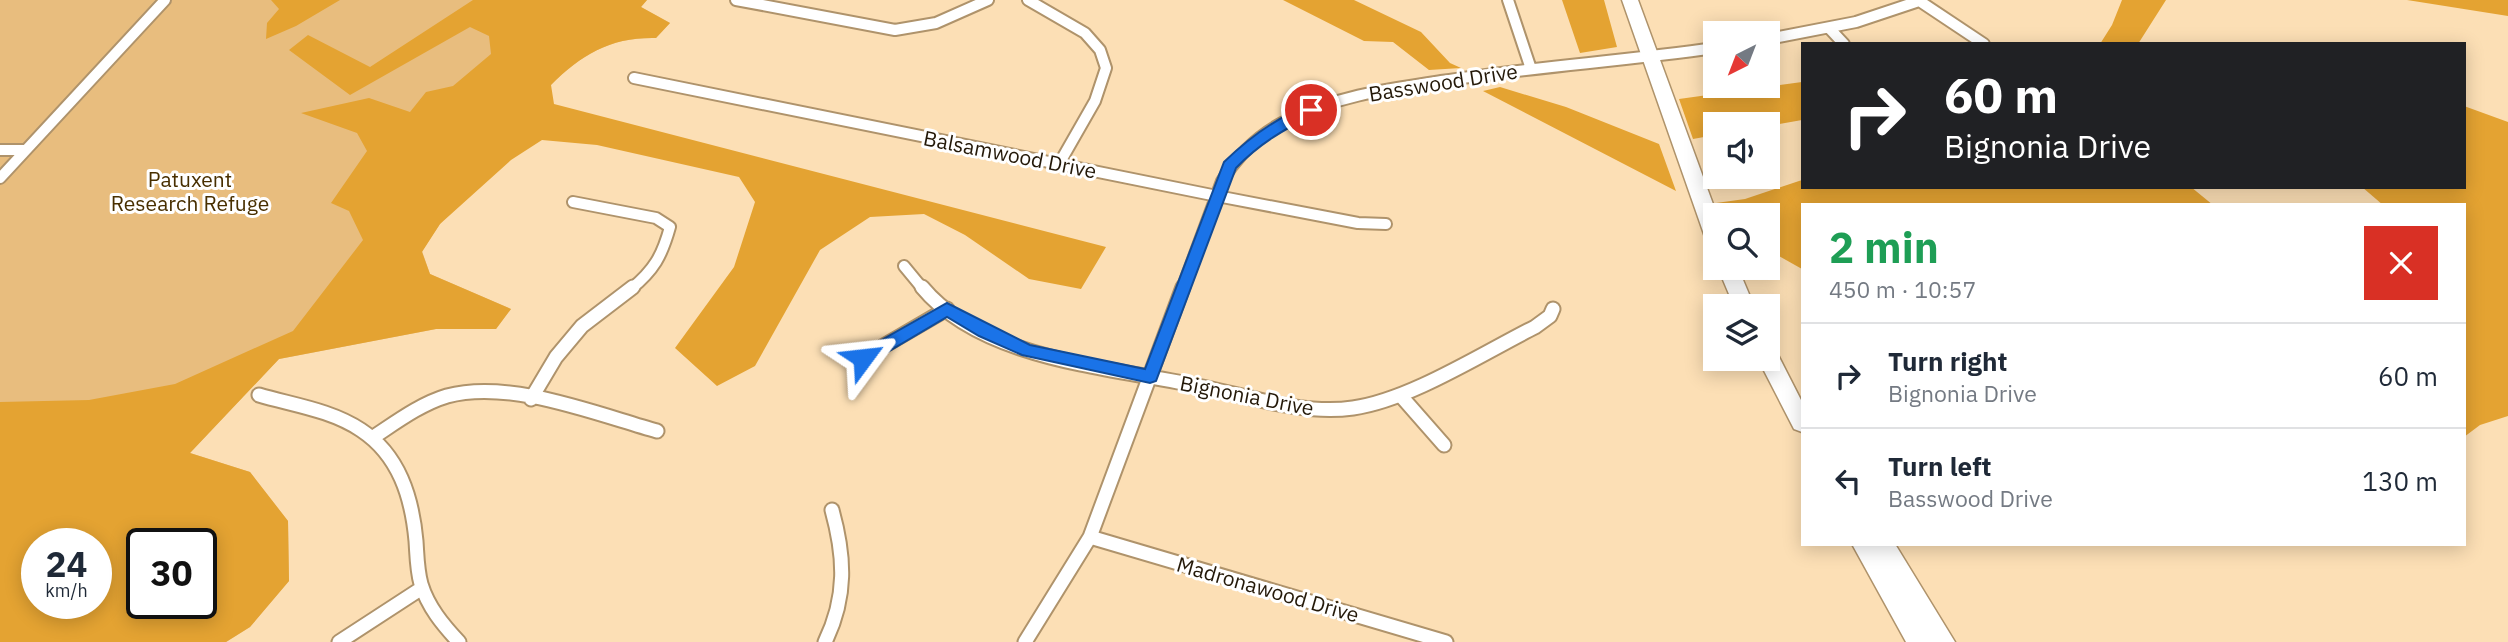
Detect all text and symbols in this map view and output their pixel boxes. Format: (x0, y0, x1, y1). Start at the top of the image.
north arrow (1703, 21, 1780, 98)
map controls (1703, 21, 1780, 371)
street label: Basswood Drive (1366, 56, 1520, 108)
text: 60 m (1944, 63, 2058, 126)
icon: right (1829, 70, 1920, 161)
pin (1281, 80, 1341, 140)
icon: arrive (1292, 91, 1330, 129)
button: sound (1703, 112, 1780, 189)
street label: Balsamwood Drive (921, 123, 1099, 185)
text: Bignonia Drive (1944, 125, 2151, 167)
park label: Patuxent Research Refuge (111, 165, 269, 217)
button: search (1703, 203, 1780, 280)
text: 2 min (1829, 220, 1939, 275)
button: close (2364, 226, 2438, 300)
text: 450 m · 10:57 (1829, 274, 1976, 304)
button: layers (1703, 294, 1780, 371)
position arrow (826, 321, 900, 395)
text: Turn right (1888, 344, 2007, 378)
icon: right (1829, 357, 1867, 395)
text: 60 m (2378, 359, 2438, 393)
street label: Bignonia Drive (1178, 368, 1316, 422)
text: Bignonia Drive (1888, 378, 2037, 408)
text: Turn left (1888, 449, 1991, 483)
icon: left (1829, 462, 1867, 500)
text: 130 m (2362, 464, 2438, 498)
text: Basswood Drive (1888, 483, 2053, 513)
speed limit sign: 30 (126, 528, 217, 619)
text: 24 (45, 541, 88, 587)
street label: Madronawood Drive (1174, 550, 1362, 628)
text: km/h (45, 579, 88, 602)

